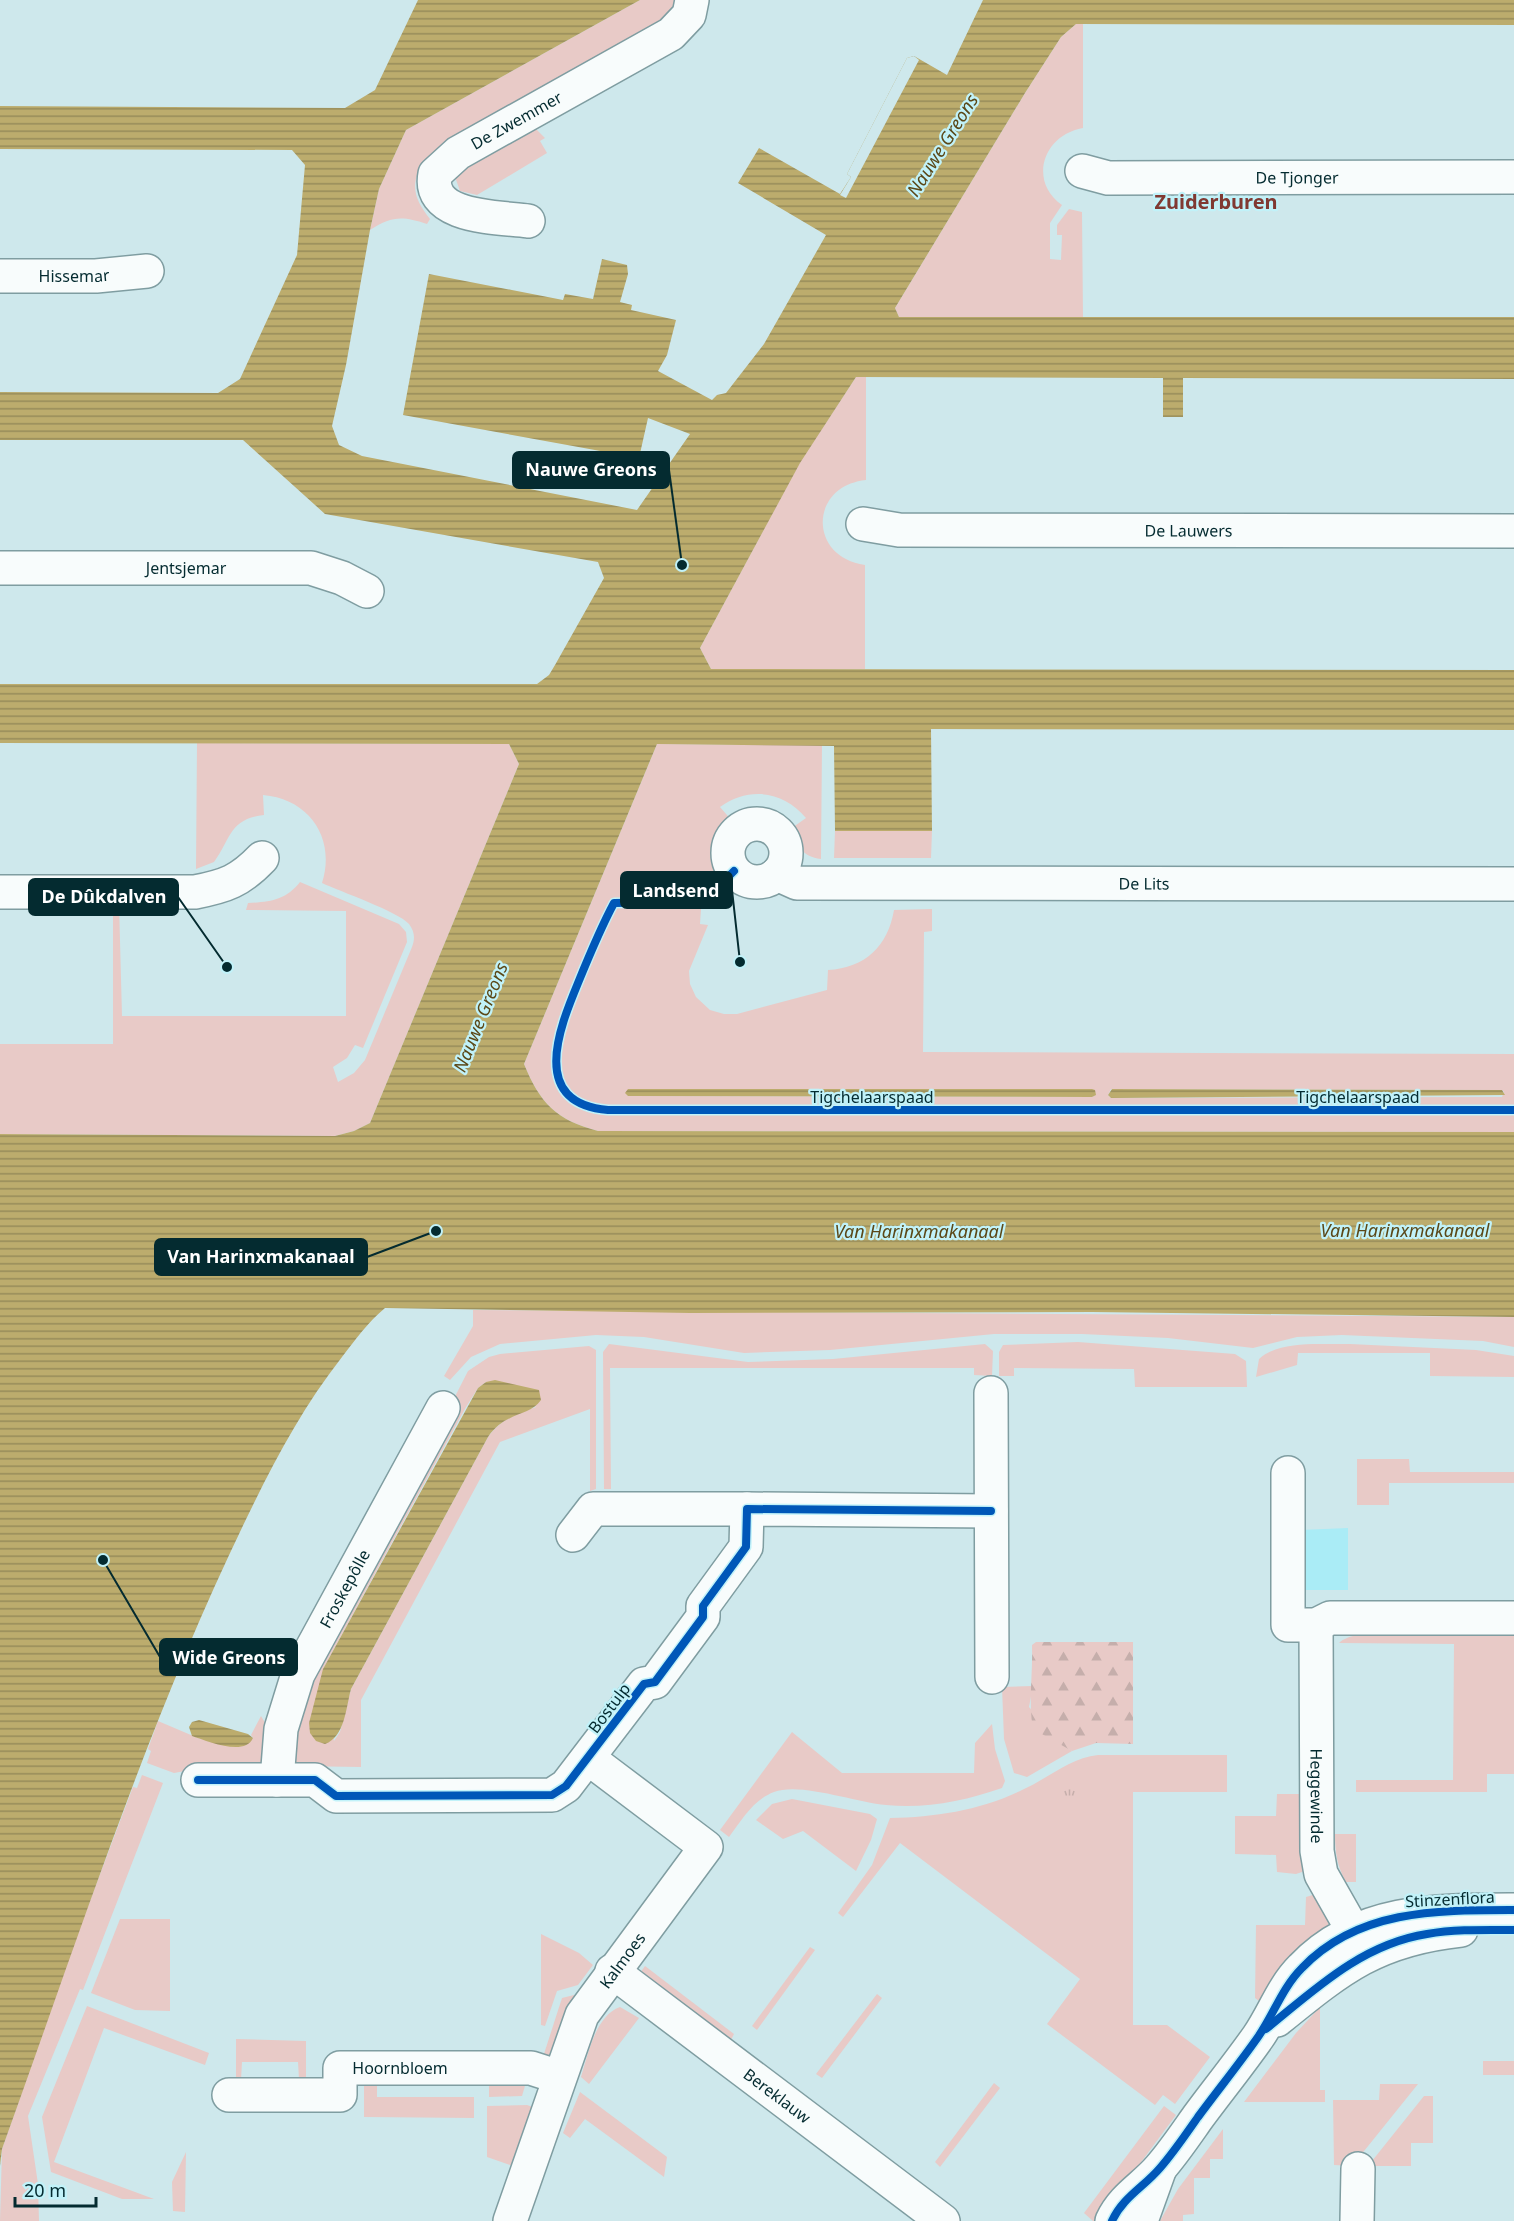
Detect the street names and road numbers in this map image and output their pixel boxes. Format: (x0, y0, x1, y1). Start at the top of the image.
street label: De Zwemmer (467, 86, 566, 155)
street label: De Tjonger (1256, 166, 1339, 189)
street label: Hissemar (39, 264, 111, 287)
street label: De Lauwers (1144, 519, 1233, 542)
street label: Jentsjemar (144, 557, 227, 579)
street label: De Lits (1119, 872, 1170, 895)
street label: Tigchelaarspaad (810, 1086, 934, 1108)
street label: Tigchelaarspaad (1296, 1086, 1420, 1108)
street label: Froskepôlle (314, 1545, 375, 1632)
street label: Bostulp (583, 1678, 635, 1738)
street label: Heggewinde (1306, 1749, 1328, 1843)
street label: Stinzenflora (1405, 1886, 1495, 1912)
street label: Kalmoes (594, 1928, 650, 1993)
street label: Hoornbloem (352, 2057, 448, 2079)
street label: Bereklauw (739, 2063, 816, 2129)

